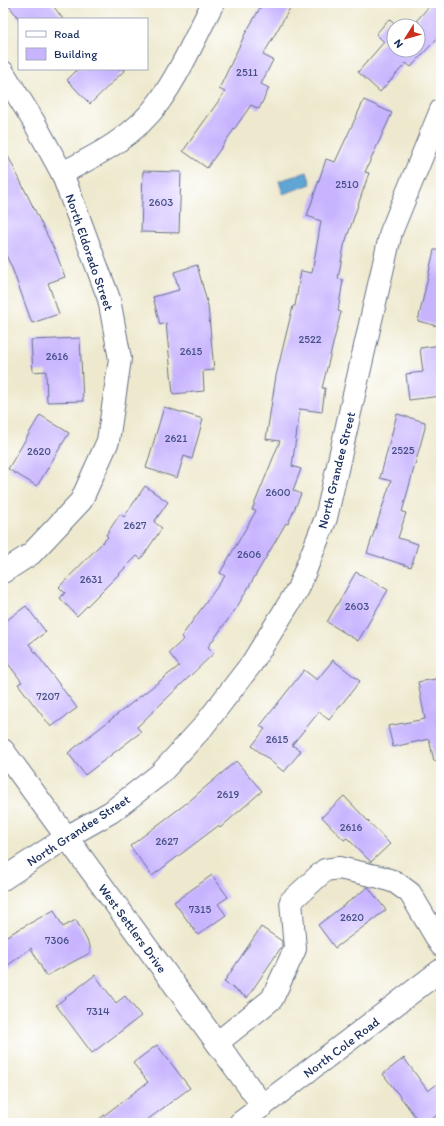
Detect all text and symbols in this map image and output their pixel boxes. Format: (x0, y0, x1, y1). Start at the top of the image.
legend (18, 18, 148, 70)
north arrow (386, 18, 426, 58)
text: Road (54, 27, 80, 41)
text: N (391, 37, 406, 51)
text: Building (54, 47, 98, 61)
house number: 2511 (236, 66, 258, 79)
house number: 2510 (335, 178, 359, 191)
street label: North Eldorado Street (62, 192, 117, 313)
house number: 2603 (149, 196, 173, 209)
house number: 2522 (298, 333, 322, 346)
house number: 2615 (180, 345, 202, 358)
house number: 2616 (46, 350, 68, 363)
street label: North Grandee Street (315, 410, 358, 530)
house number: 2621 (165, 432, 187, 445)
house number: 2525 (391, 444, 415, 457)
house number: 2620 (27, 445, 51, 458)
house number: 2600 (265, 486, 291, 499)
house number: 2627 (124, 519, 147, 532)
house number: 2606 (237, 548, 261, 561)
house number: 2631 (80, 573, 102, 586)
house number: 2603 (345, 600, 369, 613)
house number: 7207 (36, 690, 60, 703)
house number: 2615 (266, 733, 288, 746)
house number: 2619 (217, 788, 239, 801)
street label: North Grandee Street (24, 791, 133, 869)
house number: 2616 (340, 821, 362, 834)
house number: 2627 (156, 835, 179, 848)
street label: West Settlers Drive (95, 881, 170, 976)
house number: 7315 (189, 903, 211, 916)
house number: 2620 (340, 911, 364, 924)
house number: 7306 (45, 934, 69, 947)
house number: 7314 (86, 1005, 110, 1018)
street label: North Cole Road (300, 1014, 382, 1081)

